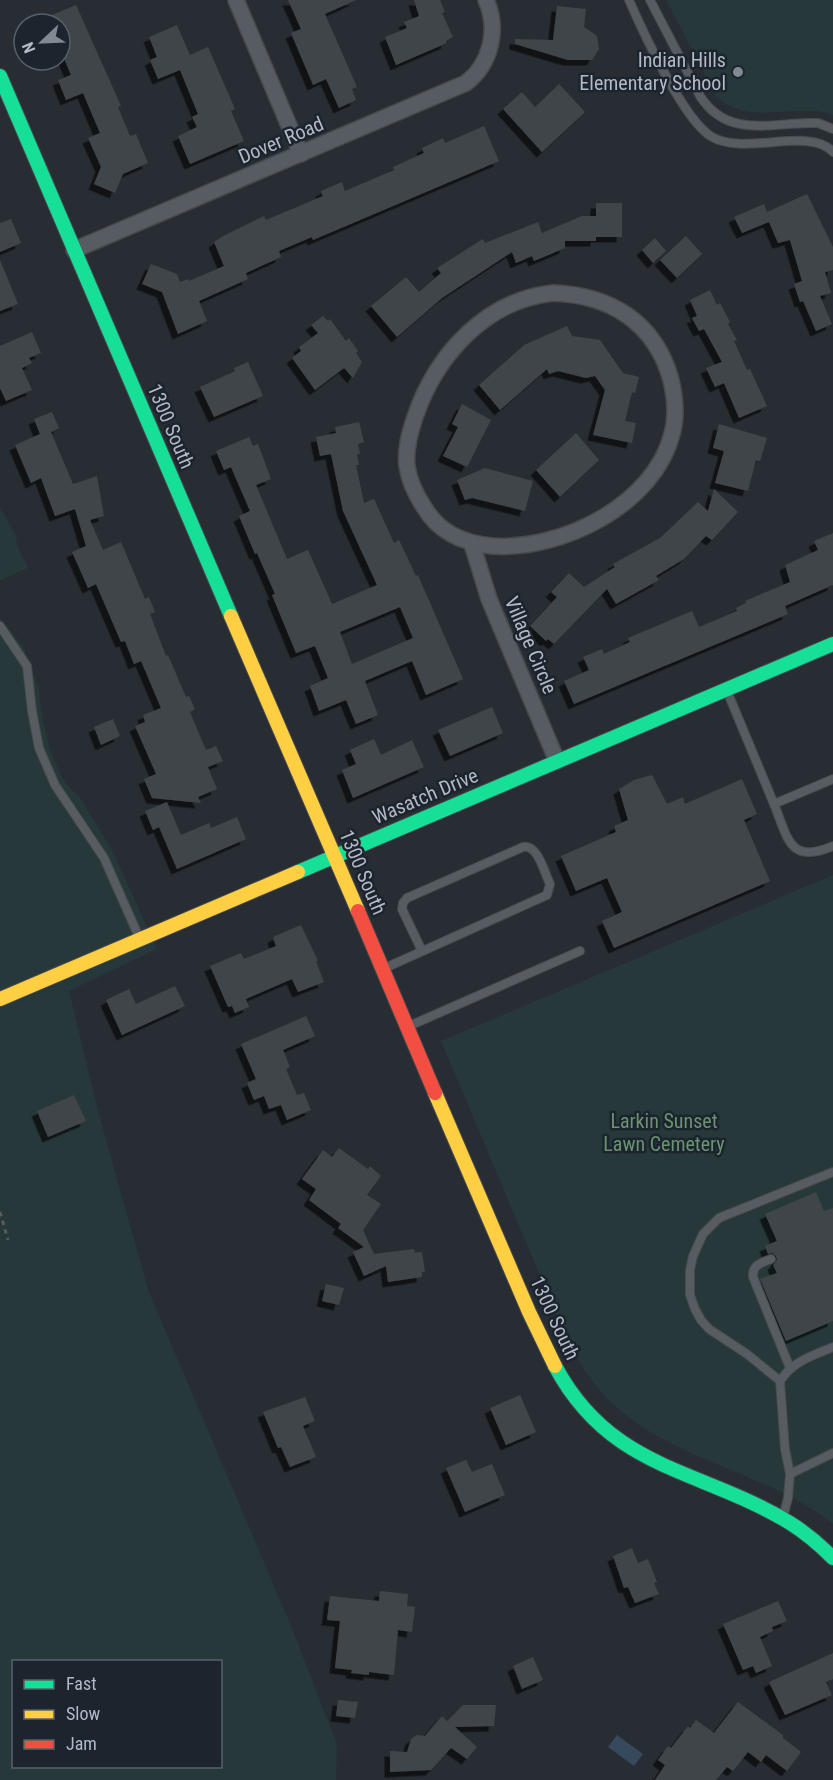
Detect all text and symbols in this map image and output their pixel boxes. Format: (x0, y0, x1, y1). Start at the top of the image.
north arrow (12, 12, 72, 72)
text: N (18, 39, 39, 56)
place label: Indian Hills Elementary School (579, 48, 726, 95)
marker: Indian Hills Elementary School (731, 65, 745, 79)
street label: Dover Road (235, 111, 327, 169)
street label: 1300 South (142, 380, 200, 472)
street label: Village Circle (500, 593, 562, 697)
street label: Wasatch Drive (369, 763, 481, 829)
street label: 1300 South (334, 826, 392, 918)
park label: Larkin Sunset Lawn Cemetery (603, 1109, 725, 1156)
street label: 1300 South (525, 1272, 585, 1364)
legend (12, 1660, 222, 1768)
text: Fast (66, 1673, 97, 1694)
text: Slow (66, 1703, 101, 1724)
text: Jam (66, 1733, 97, 1754)

